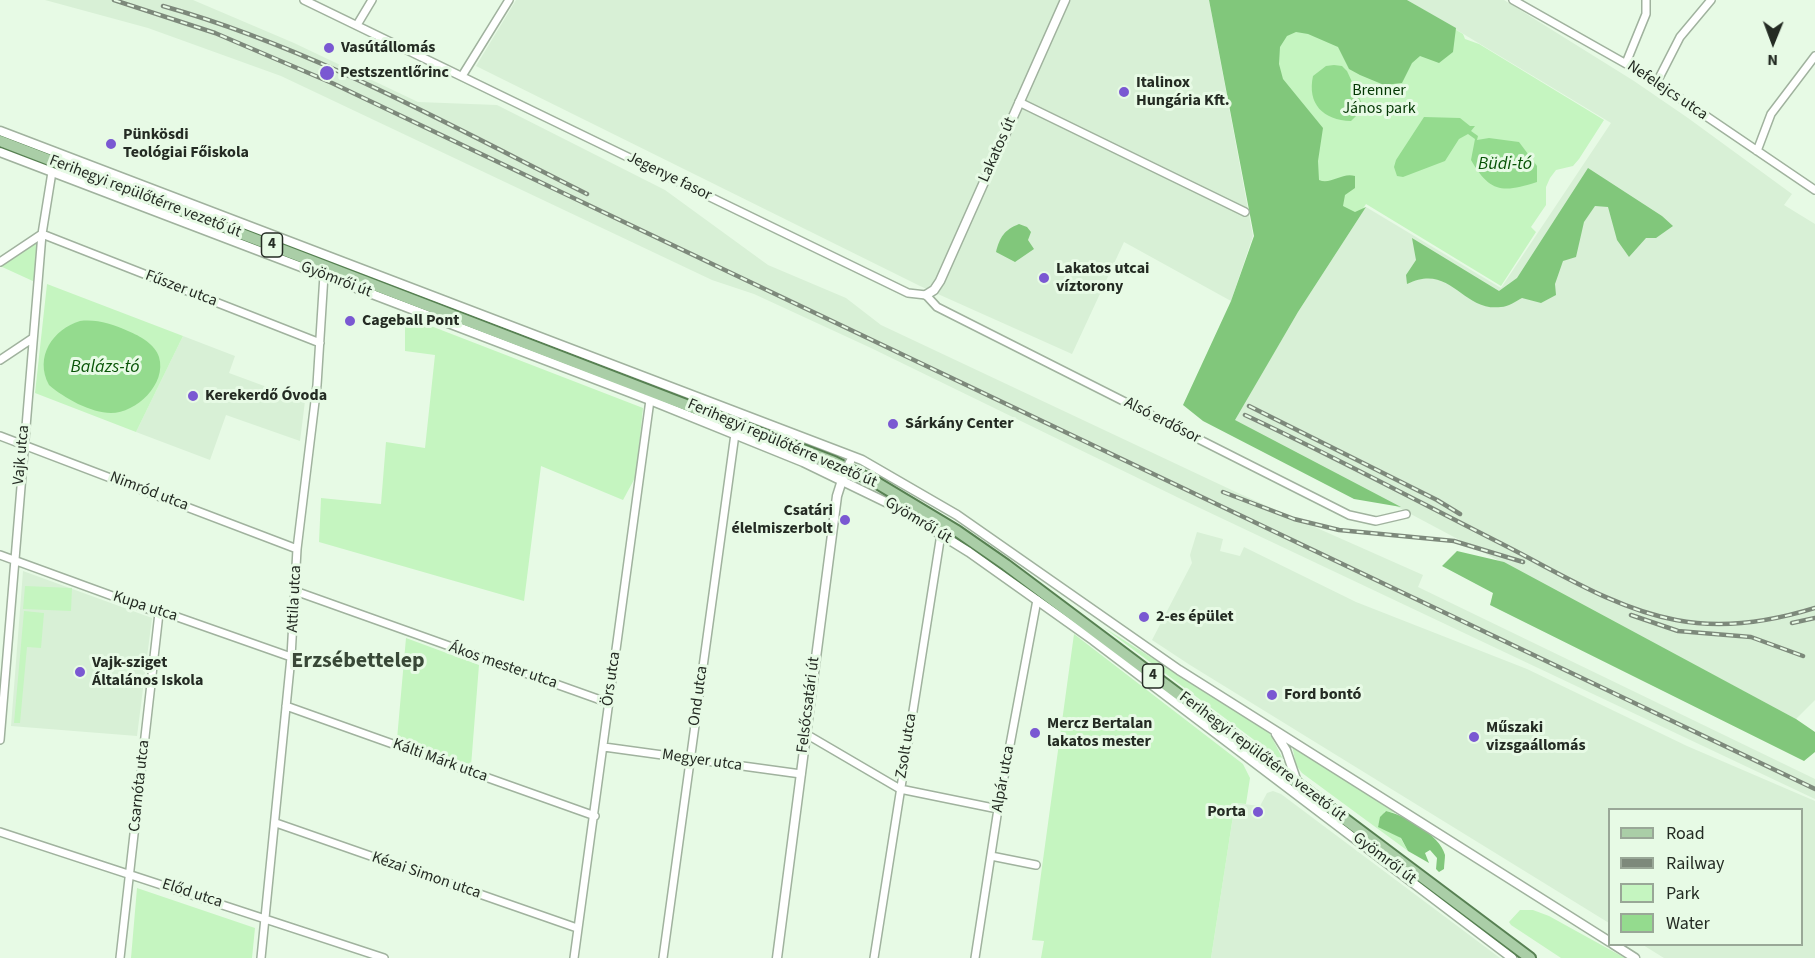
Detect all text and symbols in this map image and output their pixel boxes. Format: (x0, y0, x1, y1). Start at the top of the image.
north arrow (1743, 12, 1803, 72)
place label: Vasútállomás (341, 38, 435, 58)
marker: Vasútállomás (322, 41, 336, 55)
text: N (1767, 49, 1778, 71)
street label: Nefelejcs utca (1623, 57, 1711, 125)
place label: Pestszentlőrinc (340, 63, 449, 83)
marker: Pestszentlőrinc (318, 64, 336, 82)
place label: Italinox Hungária Kft. (1136, 73, 1230, 111)
park label: Brenner János park (1342, 81, 1416, 119)
marker: Italinox Hungária Kft. (1117, 85, 1131, 99)
street label: Lakatos út (975, 114, 1021, 186)
place label: Pünkösdi Teológiai Főiskola (123, 125, 249, 163)
marker: Pünkösdi Teológiai Főiskola (104, 137, 118, 151)
street label: Jegenye fasor (624, 148, 714, 206)
street label: Ferihegyi repülőtérre vezető út (46, 151, 244, 243)
water label: Büdi-tó (1478, 154, 1532, 176)
road number: 4 (262, 233, 282, 257)
street label: Gyömrői út (298, 258, 374, 302)
place label: Lakatos utcai víztorony (1056, 259, 1149, 297)
street label: Fűszer utca (142, 267, 220, 311)
marker: Lakatos utcai víztorony (1037, 271, 1051, 285)
place label: Cageball Pont (362, 311, 459, 331)
marker: Cageball Pont (343, 314, 357, 328)
water label: Balázs-tó (71, 357, 139, 379)
place label: Kerekerdő Óvoda (205, 386, 327, 406)
marker: Kerekerdő Óvoda (186, 389, 200, 403)
street label: Alsó erdősor (1121, 394, 1203, 448)
street label: Ferihegyi repülőtérre vezető út (684, 395, 880, 493)
place label: Sárkány Center (905, 414, 1014, 434)
marker: Sárkány Center (886, 417, 900, 431)
street label: Vajk utca (10, 424, 34, 486)
street label: Nimród utca (107, 468, 191, 516)
street label: Gyömrői út (881, 494, 955, 548)
place label: Csatári élelmiszerbolt (731, 501, 833, 539)
marker: Csatári élelmiszerbolt (838, 513, 852, 527)
street label: Attila utca (284, 565, 306, 633)
street label: Kupa utca (110, 588, 180, 626)
place label: 2-es épület (1156, 607, 1234, 627)
marker: 2-es épület (1137, 610, 1151, 624)
street label: Ákos mester utca (446, 638, 560, 694)
district label: Erzsébettelep (291, 649, 425, 675)
street label: Örs utca (599, 650, 625, 708)
place label: Vajk-sziget Általános Iskola (92, 653, 203, 691)
street label: Felsőcsatári út (794, 656, 824, 754)
road number: 4 (1142, 664, 1164, 688)
marker: Vajk-sziget Általános Iskola (73, 665, 87, 679)
street label: Ond utca (685, 665, 713, 727)
place label: Ford bontó (1284, 685, 1361, 705)
street label: Ferihegyi repülőtérre vezető út (1175, 688, 1349, 826)
marker: Ford bontó (1265, 688, 1279, 702)
street label: Zsolt utca (892, 712, 922, 780)
place label: Mercz Bertalan lakatos mester (1047, 714, 1152, 752)
place label: Műszaki vizsgaállomás (1486, 718, 1586, 756)
marker: Mercz Bertalan lakatos mester (1028, 726, 1042, 740)
marker: Műszaki vizsgaállomás (1467, 730, 1481, 744)
street label: Kálti Márk utca (390, 735, 490, 787)
street label: Csarnóta utca (126, 739, 154, 833)
street label: Alpár utca (989, 744, 1019, 814)
street label: Megyer utca (661, 746, 743, 776)
place label: Porta (1207, 802, 1246, 822)
marker: Porta (1251, 805, 1265, 819)
legend (1608, 808, 1803, 946)
text: Road (1666, 821, 1705, 846)
street label: Gyömrői út (1348, 829, 1420, 889)
street label: Kézai Simon utca (369, 848, 483, 904)
text: Railway (1666, 851, 1725, 876)
street label: Előd utca (159, 875, 225, 913)
text: Park (1666, 881, 1700, 906)
text: Water (1666, 911, 1710, 936)

